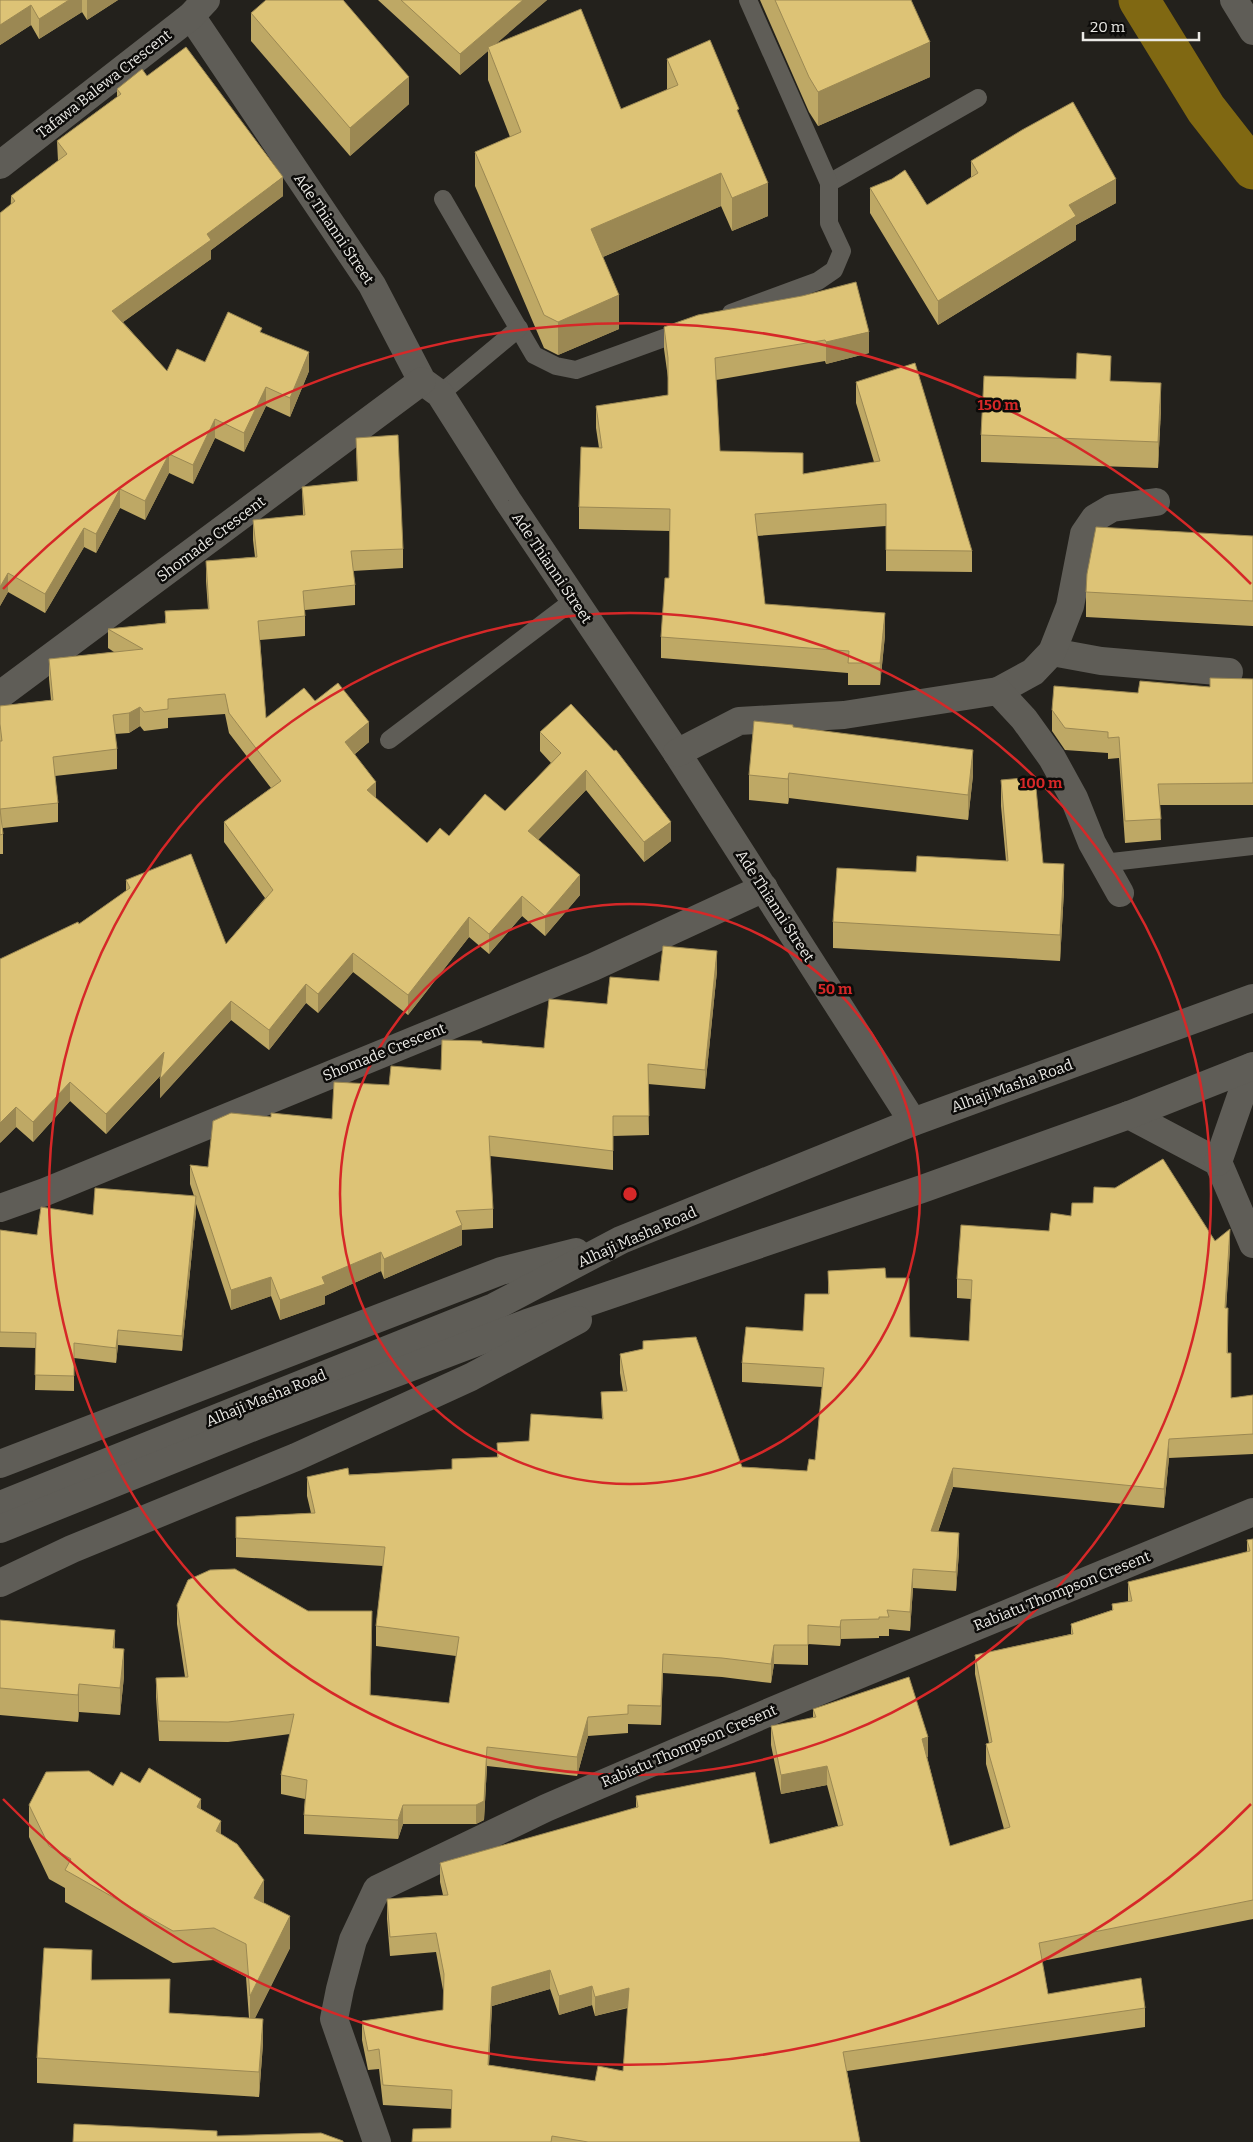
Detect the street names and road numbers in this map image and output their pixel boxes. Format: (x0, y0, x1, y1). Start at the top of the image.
street label: Tafawa Balewa Crescent (33, 25, 175, 142)
street label: Ade Thianni Street (290, 170, 378, 288)
street label: Shomade Crescent (153, 492, 269, 586)
street label: Ade Thianni Street (508, 509, 596, 627)
street label: Ade Thianni Street (732, 847, 818, 966)
street label: Shomade Crescent (320, 1019, 449, 1085)
street label: Alhaji Masha Road (949, 1056, 1075, 1116)
street label: Alhaji Masha Road (575, 1203, 699, 1271)
street label: Alhaji Masha Road (203, 1366, 329, 1430)
street label: Rabiatu Thompson Cresent (971, 1547, 1153, 1635)
street label: Rabiatu Thompson Cresent (599, 1701, 780, 1791)

